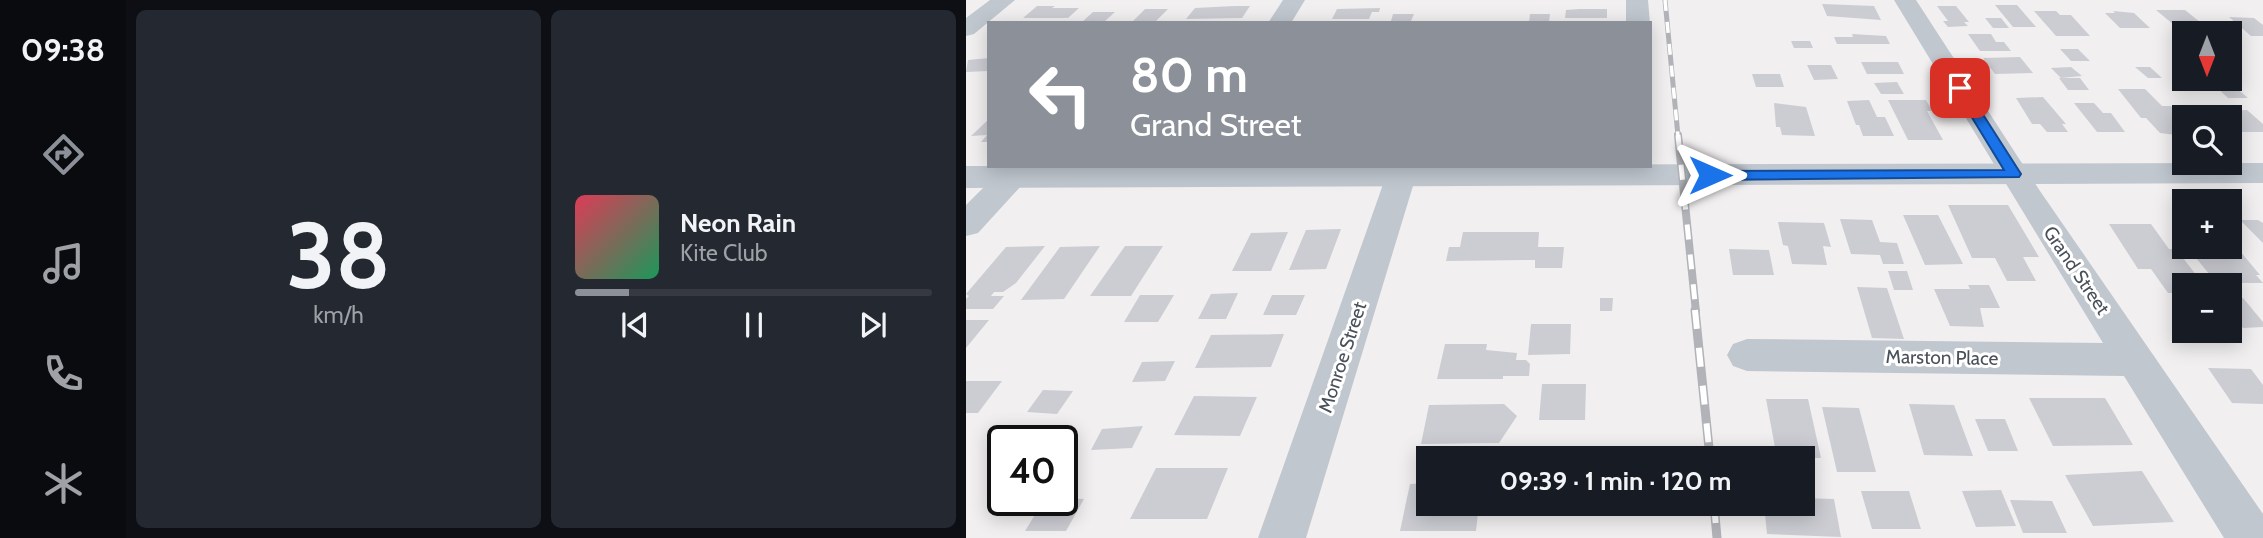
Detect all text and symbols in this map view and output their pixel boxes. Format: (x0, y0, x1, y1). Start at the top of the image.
north arrow (2172, 21, 2242, 91)
map controls (2172, 21, 2242, 343)
text: 09:38 (21, 30, 105, 69)
text: 80 m (1130, 45, 1248, 104)
icon: left (1015, 49, 1106, 140)
pin (1930, 58, 1990, 118)
icon: arrive (1941, 69, 1979, 107)
text: Grand Street (1130, 105, 1302, 144)
button: search (2172, 105, 2242, 175)
icon: directions (39, 130, 88, 179)
position arrow (1673, 138, 1747, 212)
button: + (2172, 189, 2242, 259)
text: 38 (286, 200, 391, 311)
text: Neon Rain (680, 207, 796, 239)
street label: Grand Street (2039, 222, 2115, 319)
icon: music (39, 239, 88, 288)
text: Kite Club (680, 239, 767, 267)
button: − (2172, 273, 2242, 343)
street label: Monroe Street (1314, 298, 1371, 416)
text: km/h (313, 301, 364, 329)
icon: previous (616, 306, 654, 344)
icon: pause (735, 306, 773, 344)
icon: next (854, 306, 892, 344)
street label: Marston Place (1886, 345, 1999, 370)
icon: phone (39, 349, 88, 398)
speed limit sign: 40 (987, 425, 1078, 516)
icon: climate (39, 459, 88, 508)
text: 09:39 · 1 min · 120 m (1500, 465, 1731, 497)

